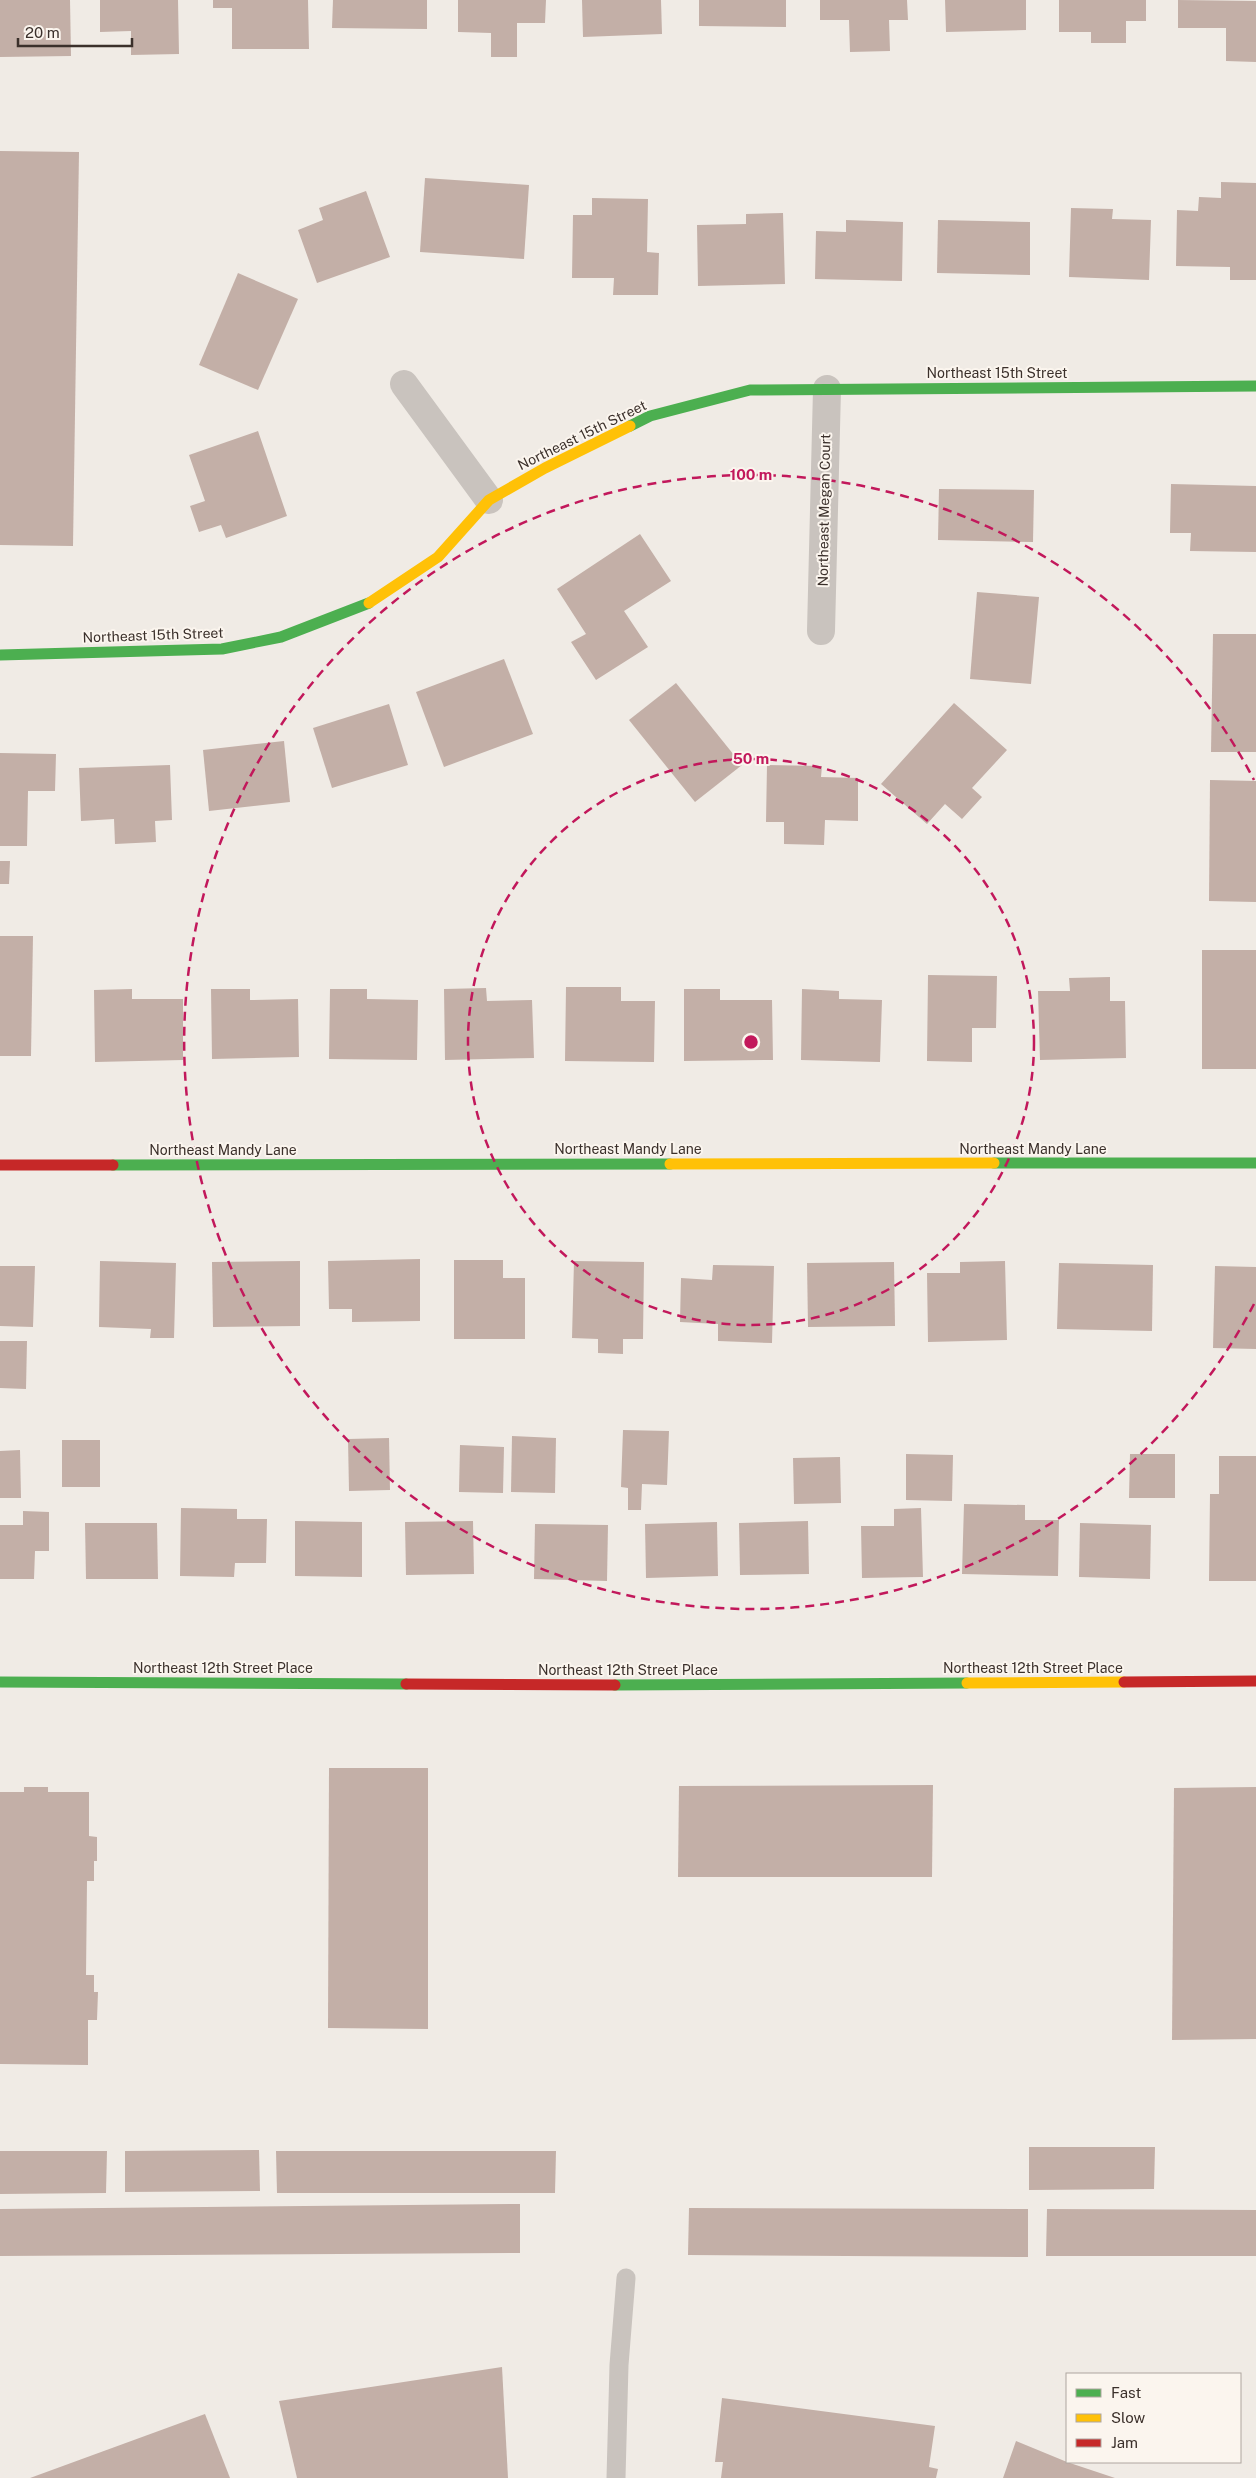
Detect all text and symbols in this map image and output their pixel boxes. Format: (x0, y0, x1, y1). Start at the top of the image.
scale bar (18, 15, 131, 47)
text: 20 m (25, 24, 60, 41)
street label: Northeast 15th Street (927, 365, 1067, 381)
street label: Northeast 15th Street (515, 397, 649, 473)
street label: Northeast Megan Court (815, 433, 833, 587)
text: 100 m (730, 466, 772, 483)
street label: Northeast 15th Street (82, 625, 224, 645)
text: 50 m (733, 750, 769, 767)
centre of rings (742, 1033, 760, 1051)
street label: Northeast Mandy Lane (554, 1141, 702, 1157)
street label: Northeast Mandy Lane (959, 1141, 1107, 1157)
street label: Northeast Mandy Lane (149, 1142, 297, 1158)
street label: Northeast 12th Street Place (133, 1660, 313, 1676)
street label: Northeast 12th Street Place (943, 1660, 1123, 1676)
street label: Northeast 12th Street Place (538, 1662, 718, 1678)
legend (1066, 2373, 1241, 2463)
text: Fast (1111, 2384, 1141, 2401)
text: Slow (1111, 2409, 1146, 2426)
text: Jam (1111, 2434, 1138, 2451)

